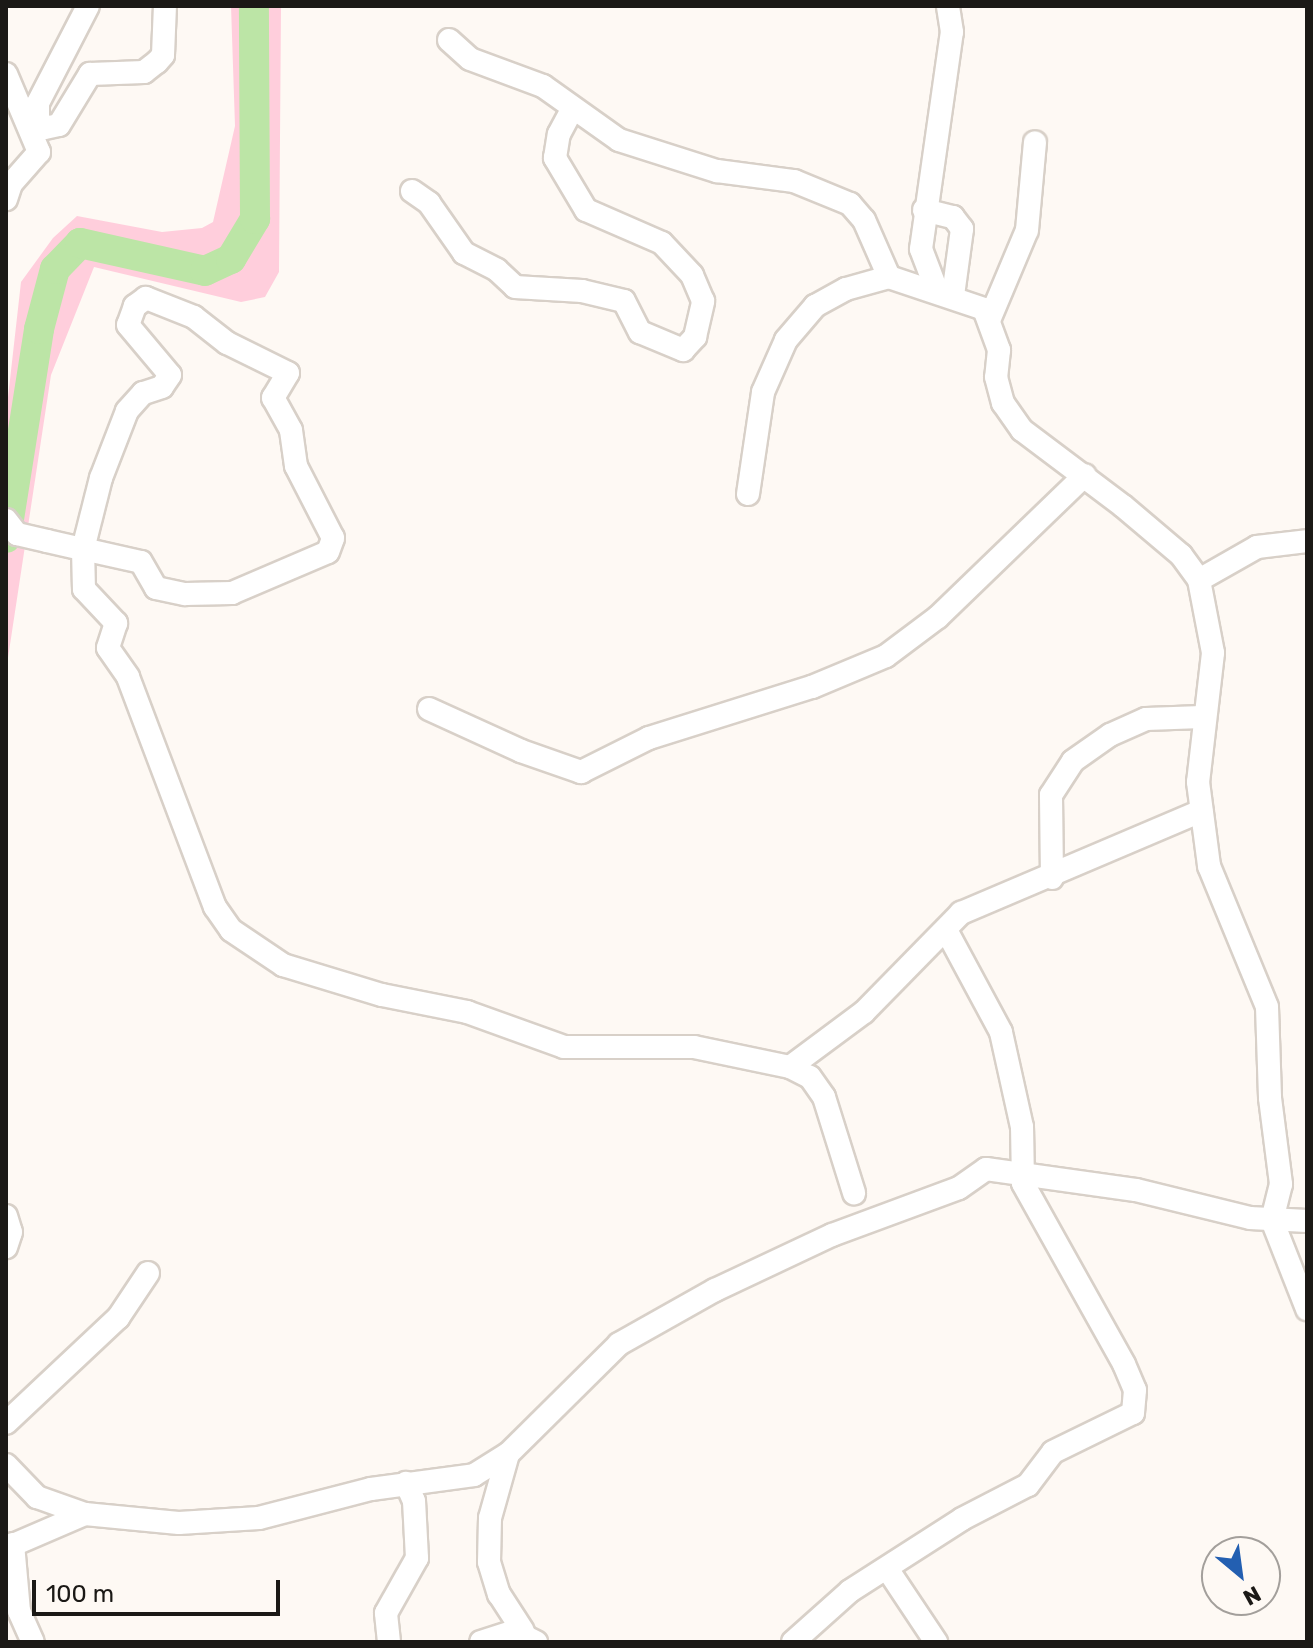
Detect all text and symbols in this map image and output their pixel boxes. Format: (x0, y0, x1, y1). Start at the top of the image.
north arrow (1201, 1536, 1281, 1616)
scale bar (36, 1564, 284, 1614)
text: 100 m (46, 1580, 114, 1608)
text: N (1238, 1580, 1265, 1611)

